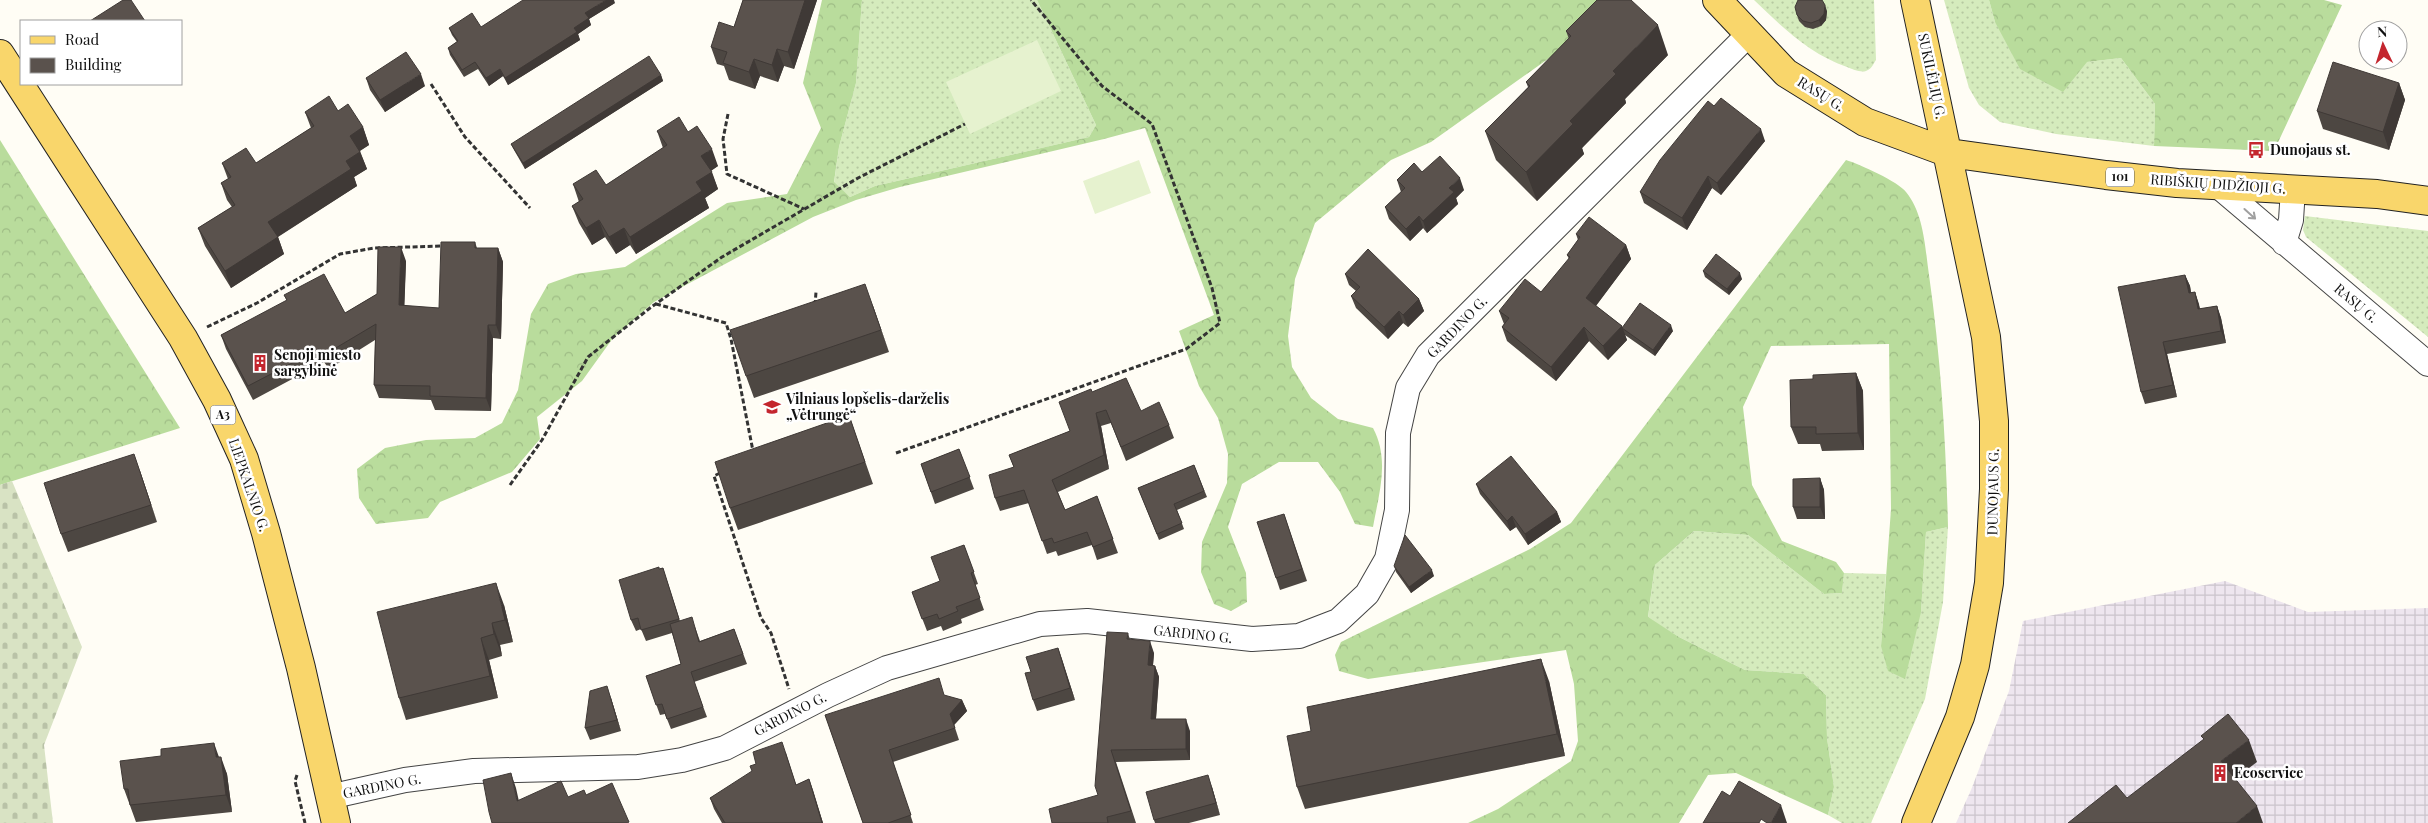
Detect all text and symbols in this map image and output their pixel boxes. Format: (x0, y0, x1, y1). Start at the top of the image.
legend (20, 20, 182, 85)
north arrow (2358, 20, 2408, 70)
text: N (2376, 22, 2388, 41)
text: Road (65, 29, 99, 49)
street label: SUKILĖLIŲ G. (1914, 31, 1951, 121)
text: Building (65, 54, 122, 74)
street label: RASŲ G. (1794, 72, 1848, 115)
bus stop icon: Dunojaus st. (2246, 140, 2266, 160)
place label: Dunojaus st. (2270, 140, 2351, 159)
road number: 101 (2106, 168, 2134, 186)
street label: RIBIŠKIŲ DIDŽIOJI G. (2150, 169, 2286, 198)
one-way arrow (2244, 208, 2257, 220)
street label: RASŲ G. (2330, 279, 2382, 327)
street label: GARDINO G. (1422, 292, 1491, 362)
place label: Senoji miesto sargybinė (274, 345, 361, 380)
building icon: Senoji miesto sargybinė (250, 353, 270, 373)
place label: Vilniaus lopšelis-darželis „Vėtrungė“ (785, 389, 949, 424)
school or university icon: Vilniaus lopšelis-darželis „Vėtrungė“ (762, 397, 782, 417)
road number: A3 (210, 406, 236, 424)
street label: LIEPKALNIO G. (225, 436, 274, 534)
street label: DUNOJAUS G. (1982, 448, 2003, 536)
street label: GARDINO G. (1153, 620, 1233, 647)
street label: GARDINO G. (750, 687, 829, 740)
building icon: Ecoservice (2210, 763, 2230, 783)
place label: Ecoservice (2234, 763, 2303, 782)
street label: GARDINO G. (341, 769, 423, 802)

